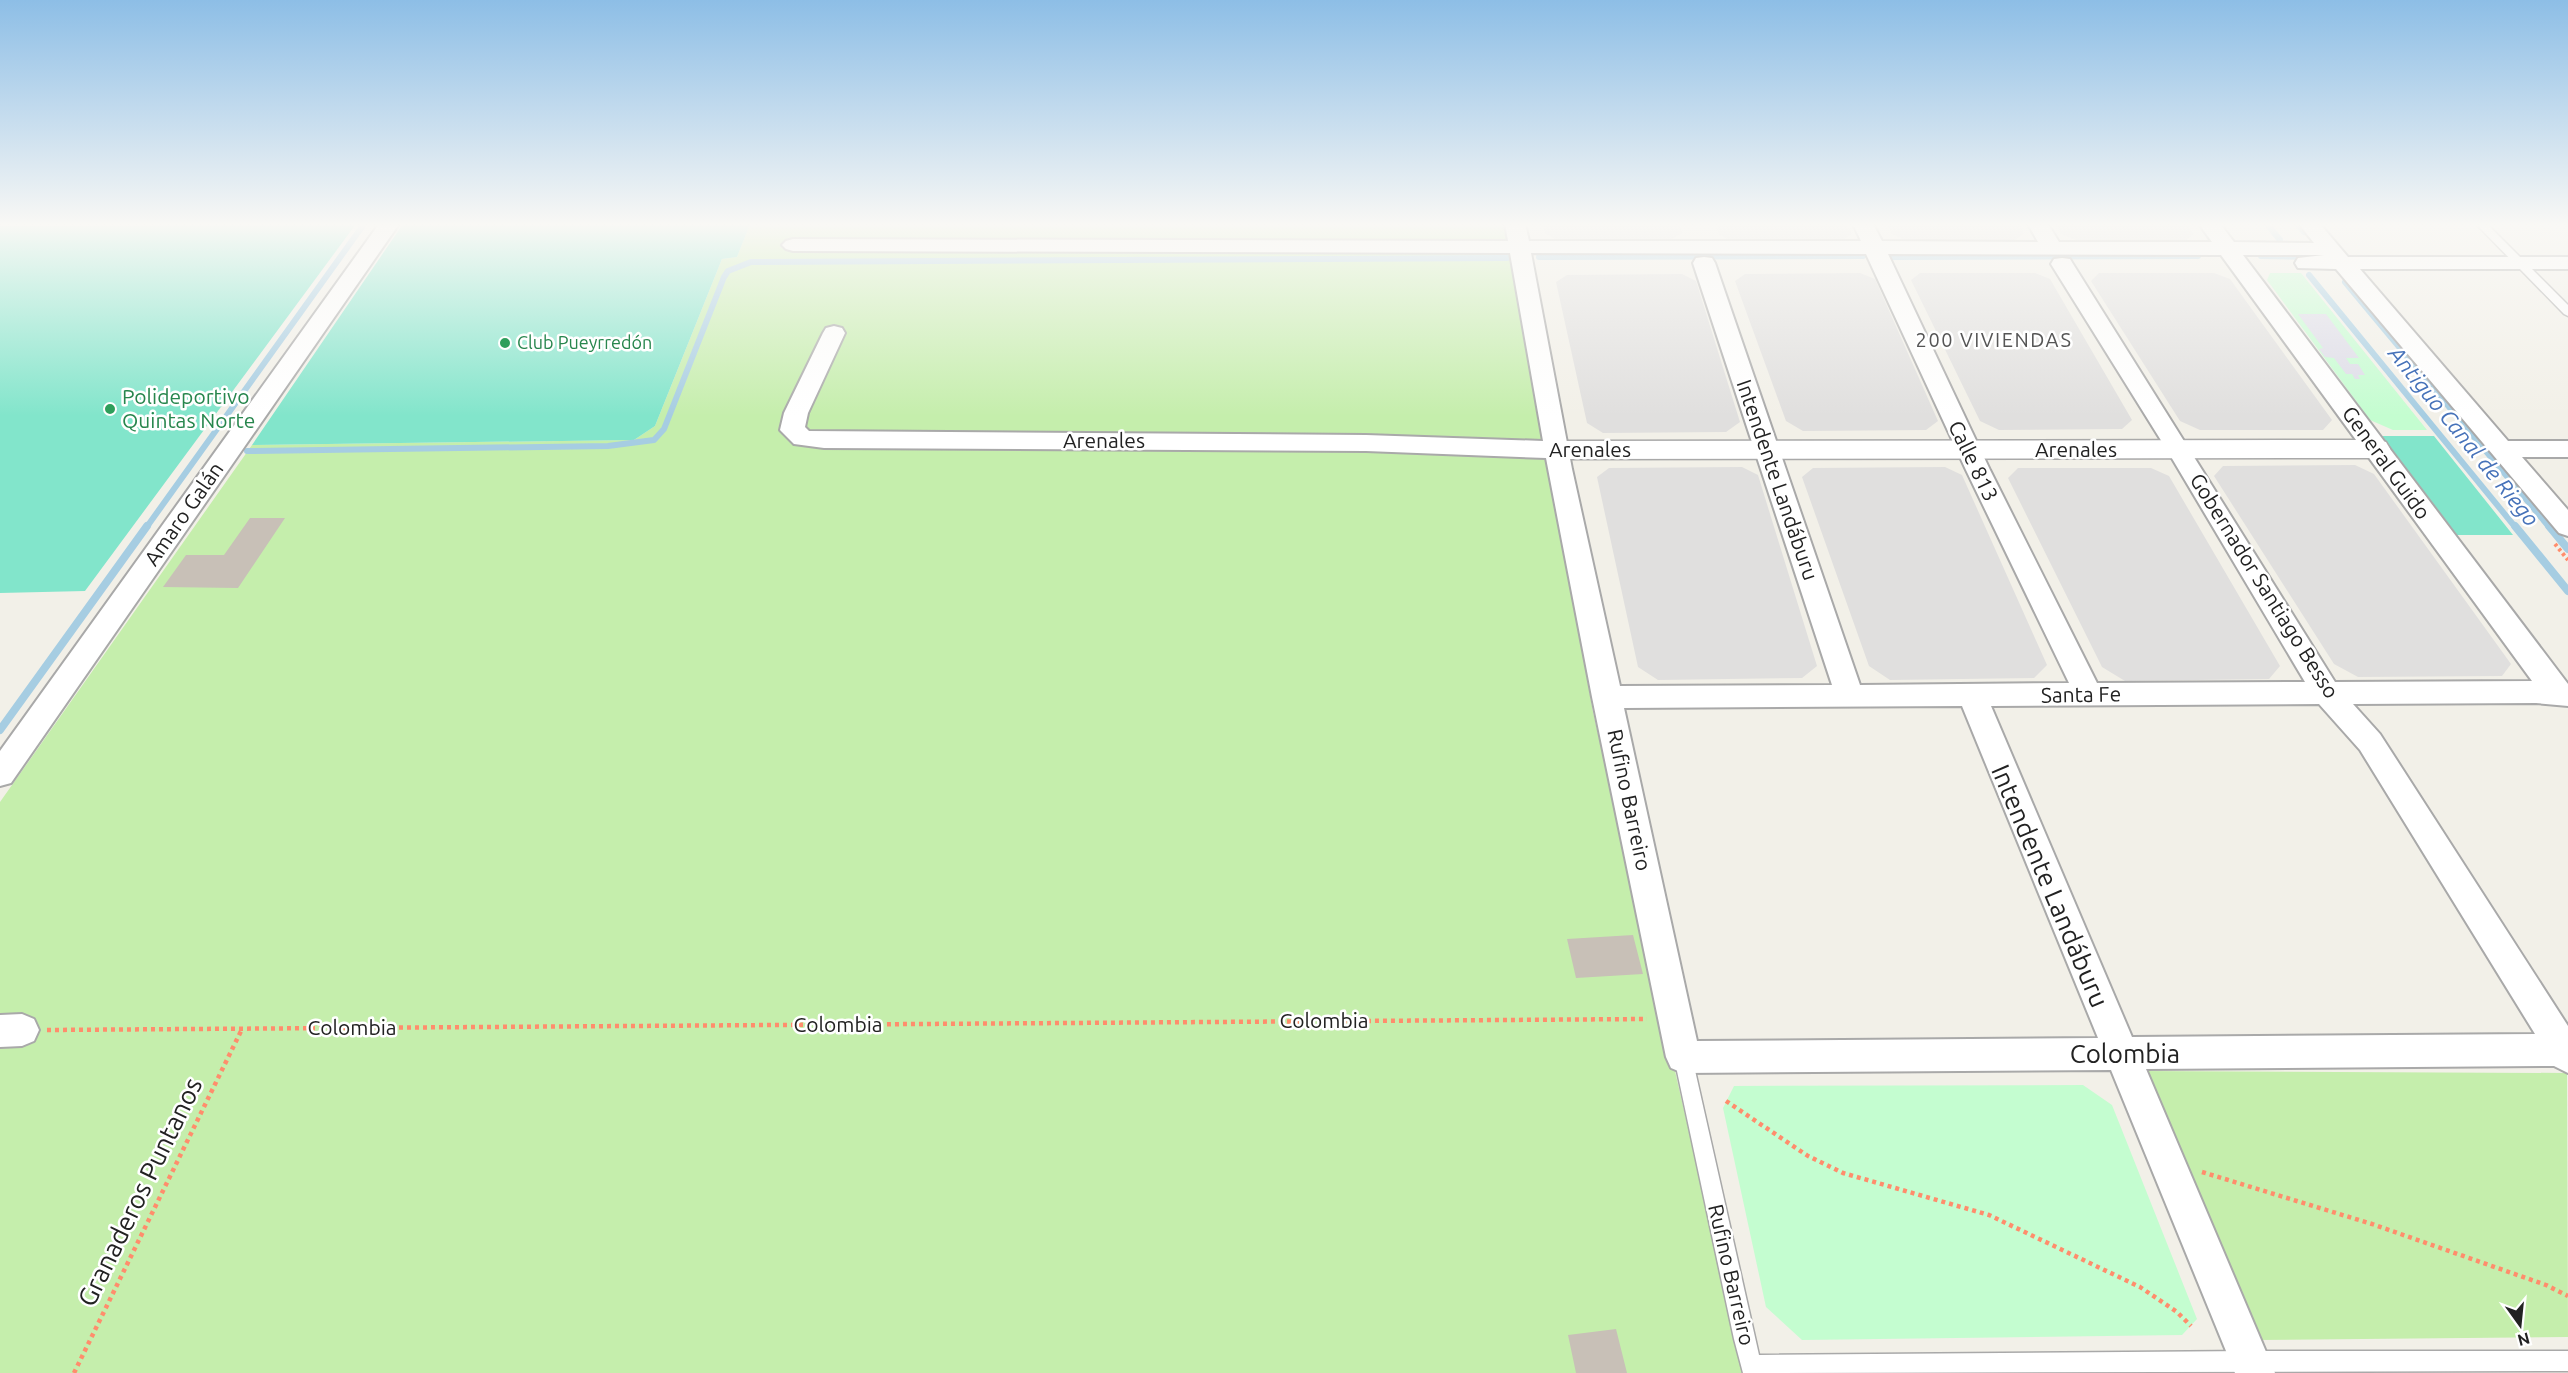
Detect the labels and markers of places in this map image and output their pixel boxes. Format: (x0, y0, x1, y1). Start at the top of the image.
place label: Club Pueyrredón (517, 332, 652, 352)
marker: Club Pueyrredón (498, 336, 512, 350)
place label: Polideportivo Quintas Norte (122, 384, 255, 432)
marker: Polideportivo Quintas Norte (103, 402, 117, 416)

